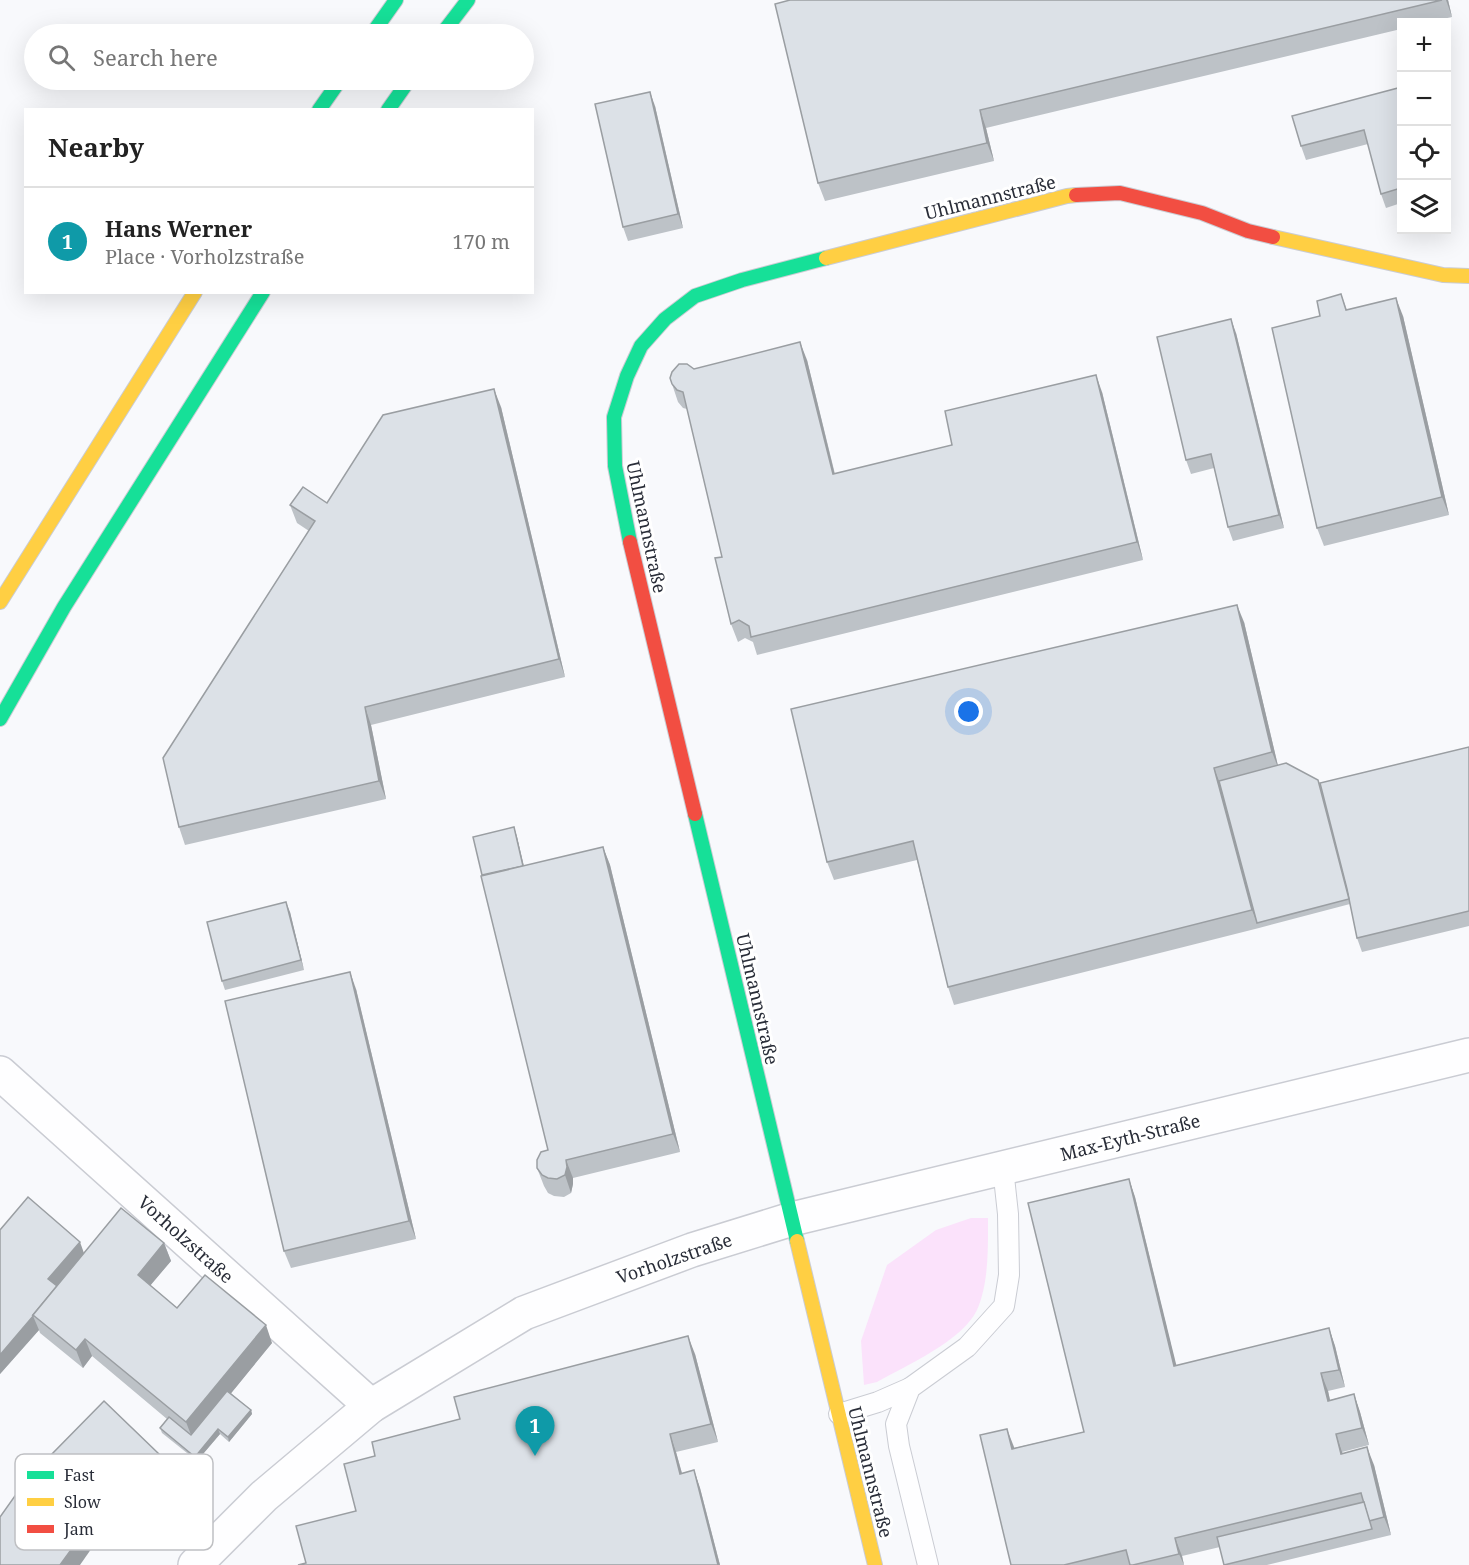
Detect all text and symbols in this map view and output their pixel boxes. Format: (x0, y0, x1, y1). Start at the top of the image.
map controls (1397, 18, 1451, 234)
button: + (1397, 18, 1451, 72)
search box (24, 24, 534, 90)
icon: search (45, 41, 78, 74)
text: Search here (93, 42, 218, 72)
button: − (1397, 72, 1451, 126)
button: locate (1397, 126, 1451, 180)
text: Nearby (48, 129, 144, 165)
street label: Uhlmannstraße (922, 169, 1058, 225)
button: layers (1397, 180, 1451, 234)
text: Hans Werner (105, 213, 252, 243)
text: 1 (62, 228, 73, 255)
text: 170 m (452, 228, 510, 255)
text: Place · Vorholzstraße (105, 243, 304, 270)
street label: Uhlmannstraße (621, 459, 673, 595)
your location (954, 697, 983, 726)
street label: Uhlmannstraße (731, 931, 785, 1067)
street label: Max-Eyth-Straße (1058, 1108, 1202, 1166)
street label: Vorholzstraße (133, 1190, 239, 1288)
street label: Vorholzstraße (613, 1227, 735, 1289)
street label: Uhlmannstraße (843, 1404, 899, 1540)
pin: 1 (516, 1406, 554, 1456)
legend (15, 1454, 213, 1550)
text: Fast (64, 1464, 95, 1486)
text: Slow (64, 1491, 101, 1513)
text: Jam (63, 1518, 94, 1540)

